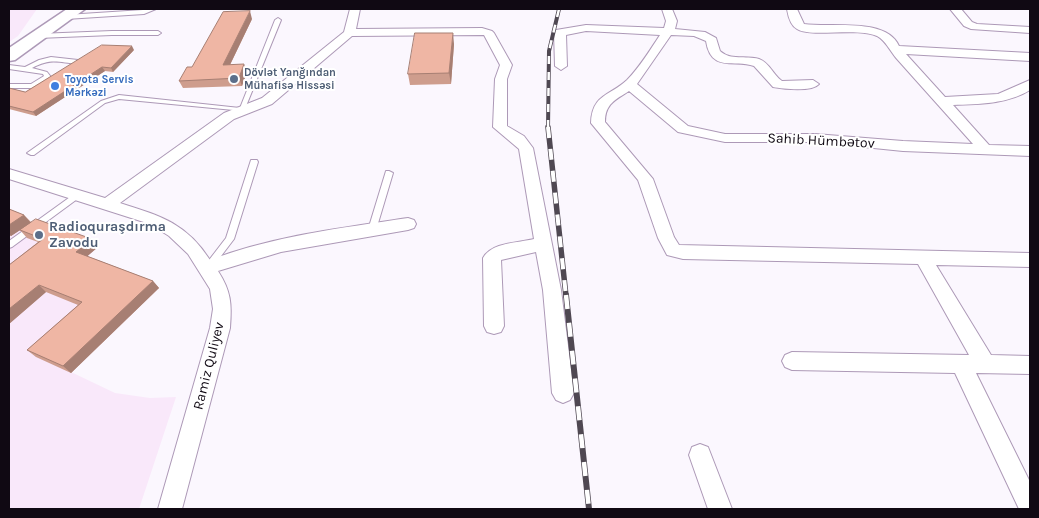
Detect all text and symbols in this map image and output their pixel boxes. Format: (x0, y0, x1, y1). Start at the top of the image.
place label: Dövlət Yanğından Mühafisə Hissəsi (244, 66, 336, 92)
place label: Toyota Servis Mərkəzi (65, 73, 134, 99)
marker: Dövlət Yanğından Mühafisə Hissəsi (228, 73, 240, 85)
marker: Toyota Servis Mərkəzi (49, 80, 61, 92)
street label: Sahib Hümbətov (767, 130, 875, 152)
place label: Radioquraşdırma Zavodu (49, 219, 166, 252)
marker: Radioquraşdırma Zavodu (33, 229, 45, 241)
street label: Ramiz Quliyev (190, 320, 228, 412)

